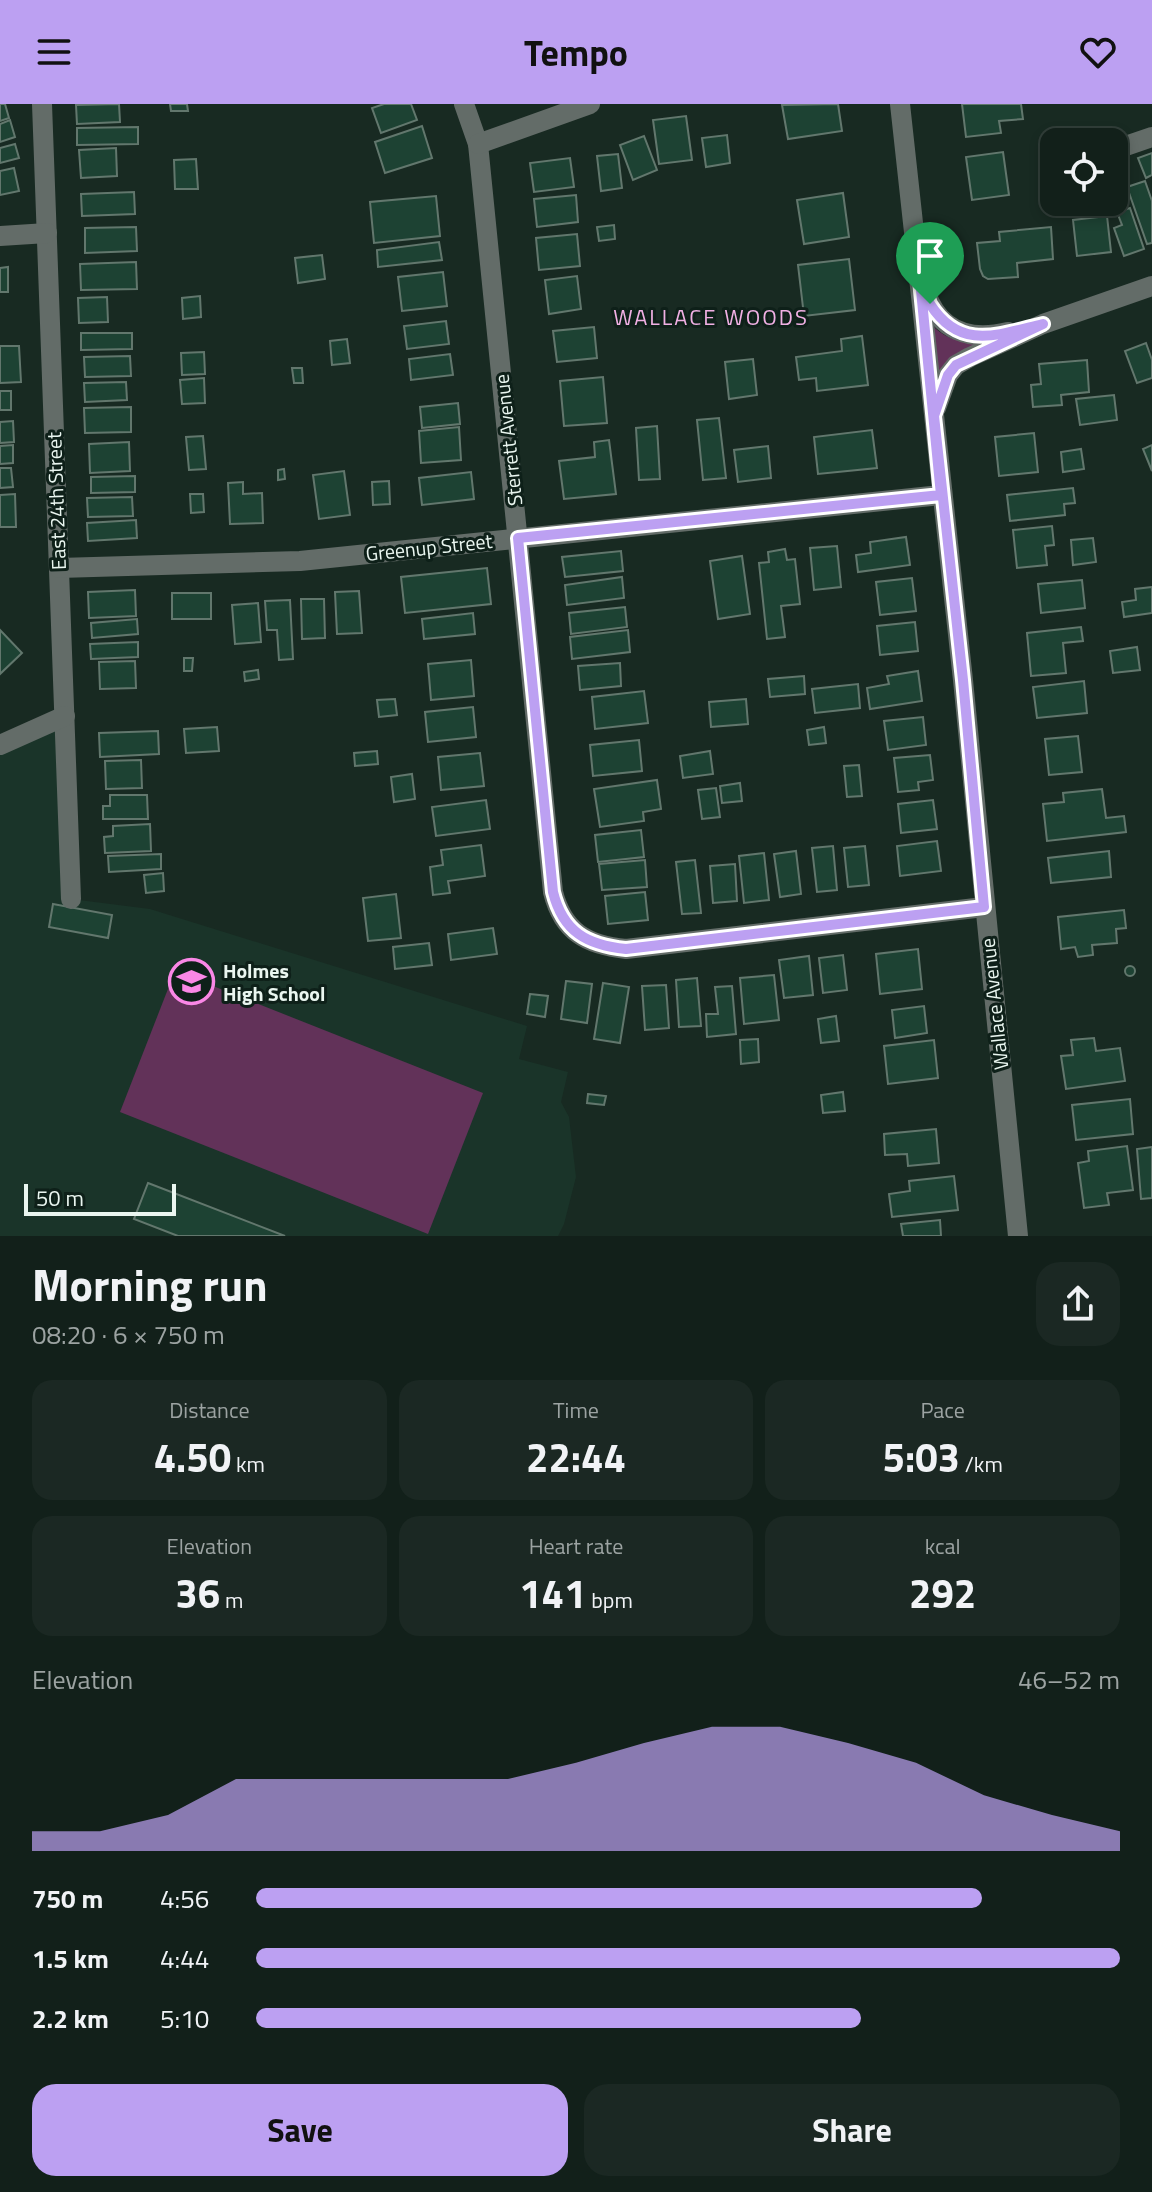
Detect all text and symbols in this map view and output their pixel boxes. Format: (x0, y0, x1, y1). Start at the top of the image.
text: Tempo (524, 25, 628, 80)
icon: menu (32, 30, 76, 74)
icon: heart (1076, 30, 1120, 74)
map controls (1040, 128, 1128, 216)
button: locate (1040, 128, 1128, 216)
pin (896, 222, 964, 304)
icon: arrive (908, 234, 952, 278)
district label: WALLACE WOODS (613, 300, 809, 334)
street label: Sterrett Avenue (486, 373, 530, 507)
street label: East 24th Street (38, 432, 74, 570)
street label: Greenup Street (364, 525, 494, 569)
street label: Wallace Avenue (972, 937, 1016, 1071)
place label: Holmes High School (223, 955, 325, 1009)
school or university icon: Holmes High School (168, 958, 216, 1006)
scale bar (24, 1180, 176, 1216)
text: 50 m (36, 1181, 84, 1215)
text: Morning run (32, 1251, 268, 1318)
button: share (1036, 1262, 1120, 1346)
text: 08:20 · 6 × 750 m (32, 1315, 225, 1354)
text: Distance (169, 1393, 250, 1427)
text: Time (553, 1393, 599, 1427)
text: Pace (920, 1393, 965, 1427)
text: 4.50 (154, 1427, 231, 1488)
text: 22:44 (526, 1427, 626, 1488)
text: 5:03 (883, 1427, 960, 1488)
text: km (231, 1447, 265, 1481)
text: /km (960, 1447, 1003, 1481)
text: Elevation (167, 1529, 252, 1563)
text: Heart rate (529, 1529, 623, 1563)
text: kcal (925, 1529, 961, 1563)
text: 36 (175, 1563, 220, 1624)
text: 141 (519, 1563, 586, 1624)
text: 292 (909, 1563, 976, 1624)
text: m (220, 1583, 243, 1617)
text: bpm (586, 1583, 633, 1617)
text: Elevation (32, 1660, 133, 1699)
text: 46–52 m (1018, 1660, 1120, 1699)
text: 750 m (32, 1879, 103, 1918)
text: 4:56 (160, 1879, 209, 1918)
text: 1.5 km (32, 1939, 109, 1978)
text: 4:44 (160, 1939, 209, 1978)
text: 2.2 km (32, 1999, 109, 2038)
text: 5:10 (160, 1999, 209, 2038)
button: Save (32, 2084, 568, 2176)
button: Share (584, 2084, 1120, 2176)

